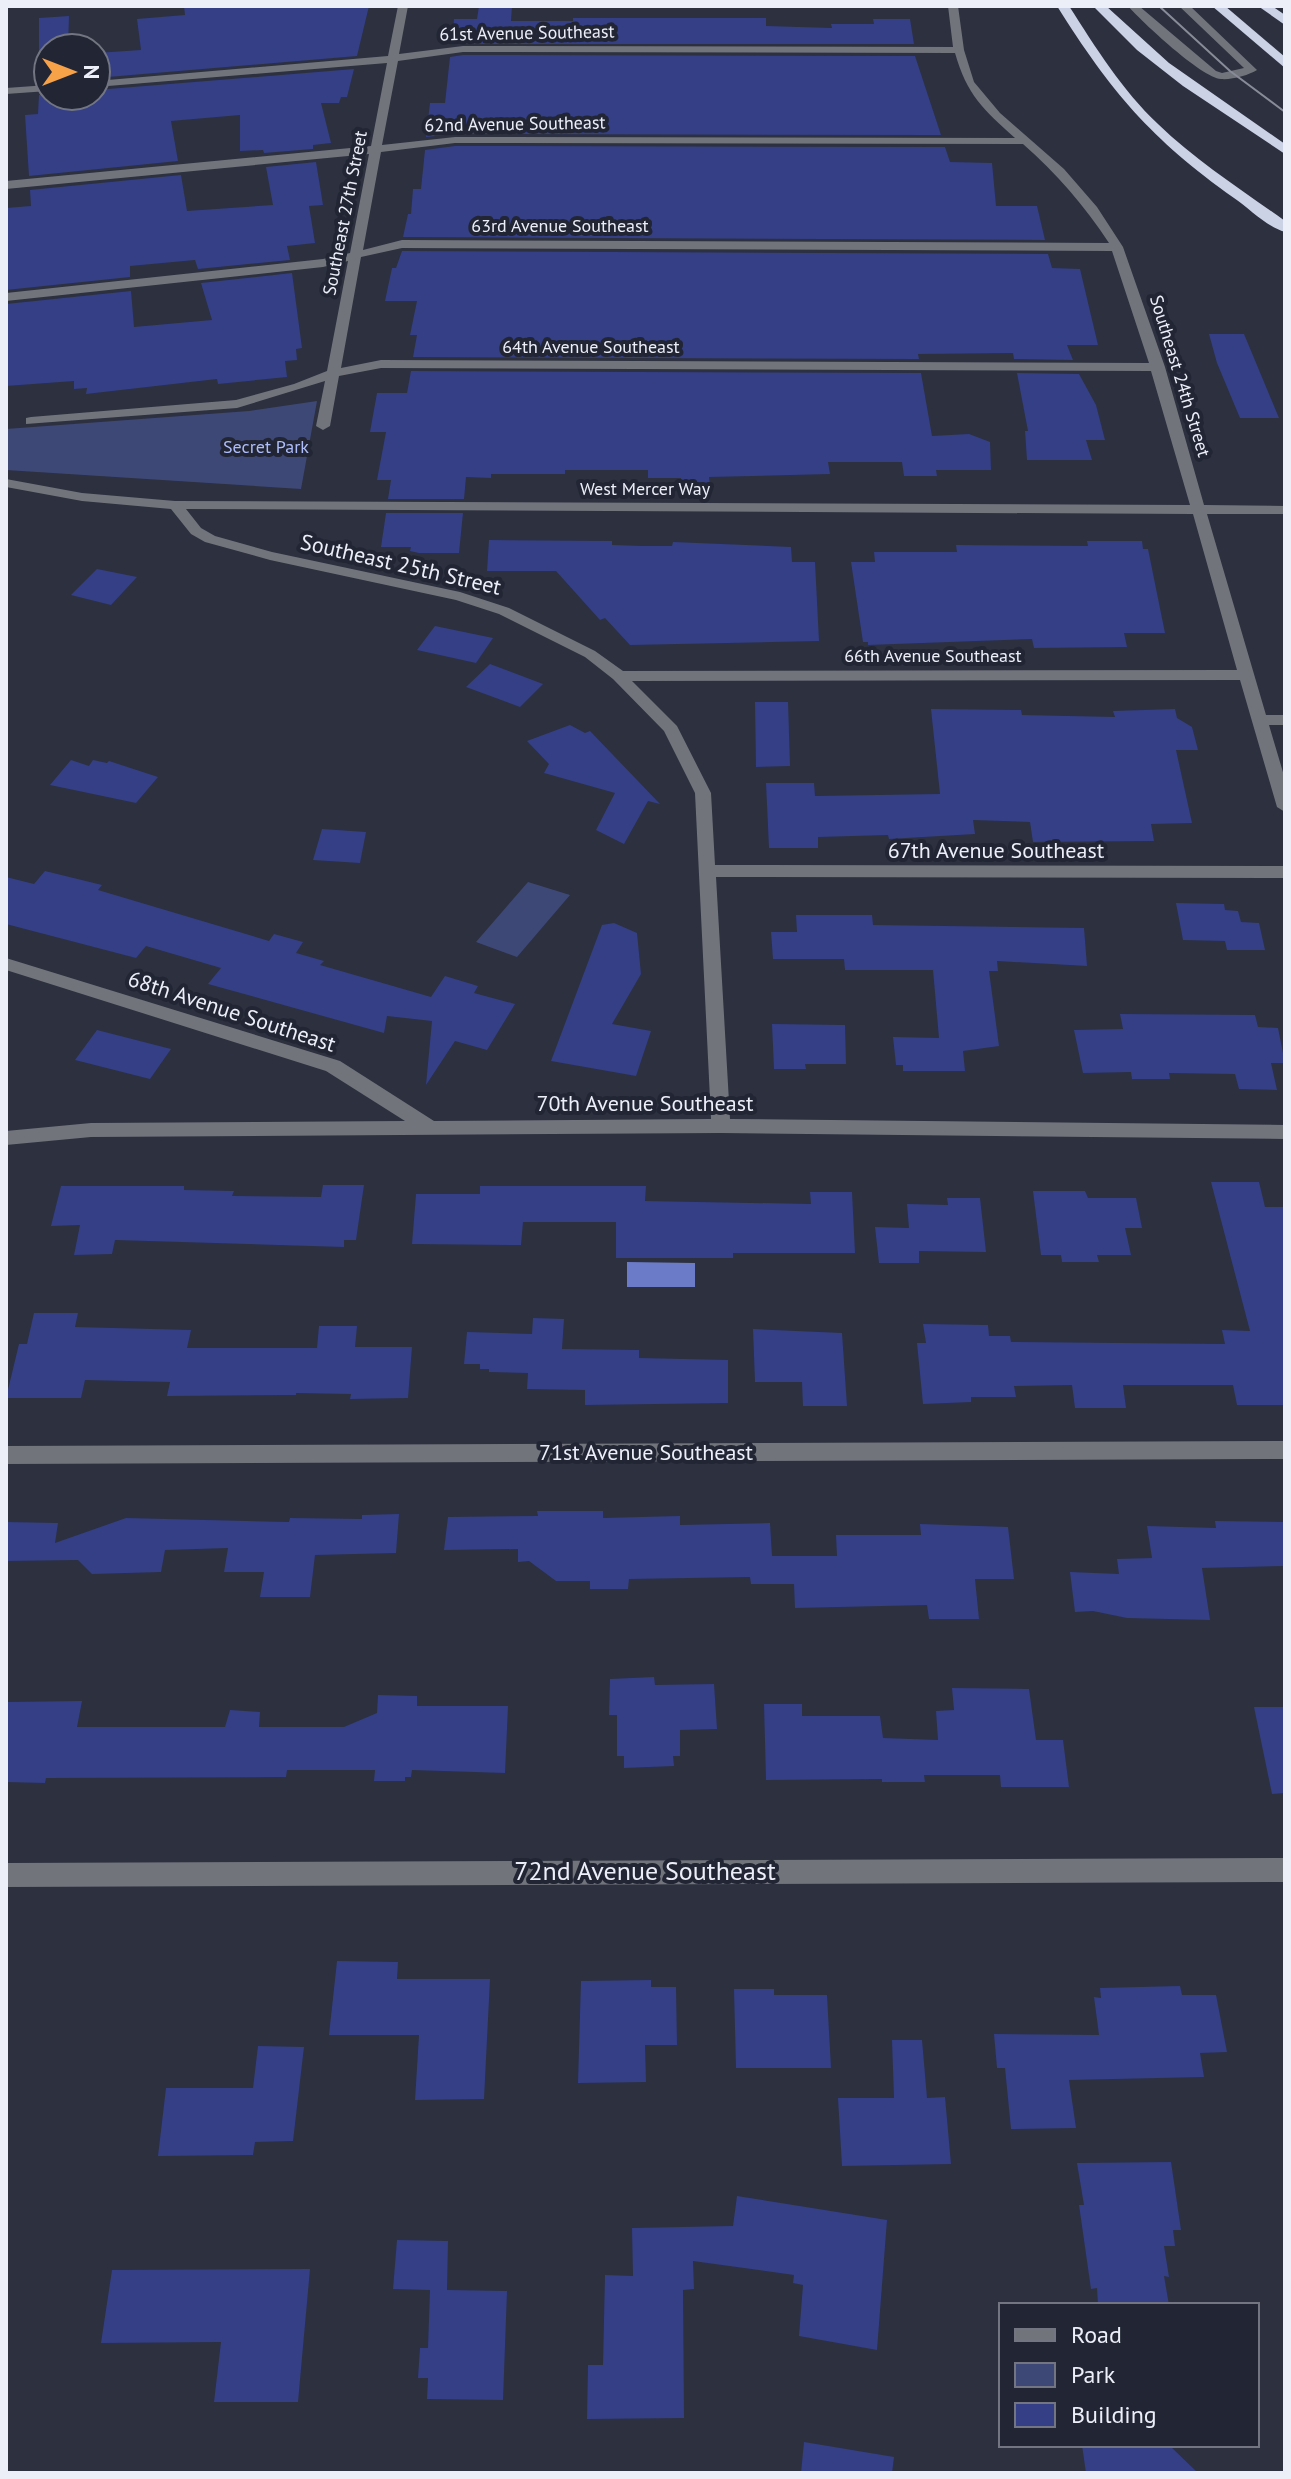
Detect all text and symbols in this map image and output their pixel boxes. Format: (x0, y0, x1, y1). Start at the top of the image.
street label: 61st Avenue Southeast (439, 19, 615, 46)
north arrow (32, 32, 112, 112)
text: N (78, 65, 106, 79)
street label: 62nd Avenue Southeast (424, 110, 606, 137)
street label: Southeast 27th Street (317, 129, 372, 297)
street label: 63rd Avenue Southeast (471, 214, 649, 237)
street label: Southeast 24th Street (1145, 292, 1216, 459)
street label: 64th Avenue Southeast (502, 335, 680, 358)
park label: Secret Park (223, 435, 309, 458)
street label: West Mercer Way (580, 477, 711, 500)
street label: Southeast 25th Street (298, 527, 505, 601)
street label: 66th Avenue Southeast (844, 644, 1022, 667)
street label: 67th Avenue Southeast (888, 836, 1105, 864)
street label: 68th Avenue Southeast (125, 964, 340, 1058)
street label: 70th Avenue Southeast (537, 1089, 754, 1117)
street label: 71st Avenue Southeast (539, 1438, 754, 1466)
street label: 72nd Avenue Southeast (514, 1854, 776, 1887)
legend (999, 2303, 1259, 2447)
text: Road (1071, 2319, 1122, 2350)
text: Park (1071, 2359, 1116, 2390)
text: Building (1071, 2399, 1157, 2430)

